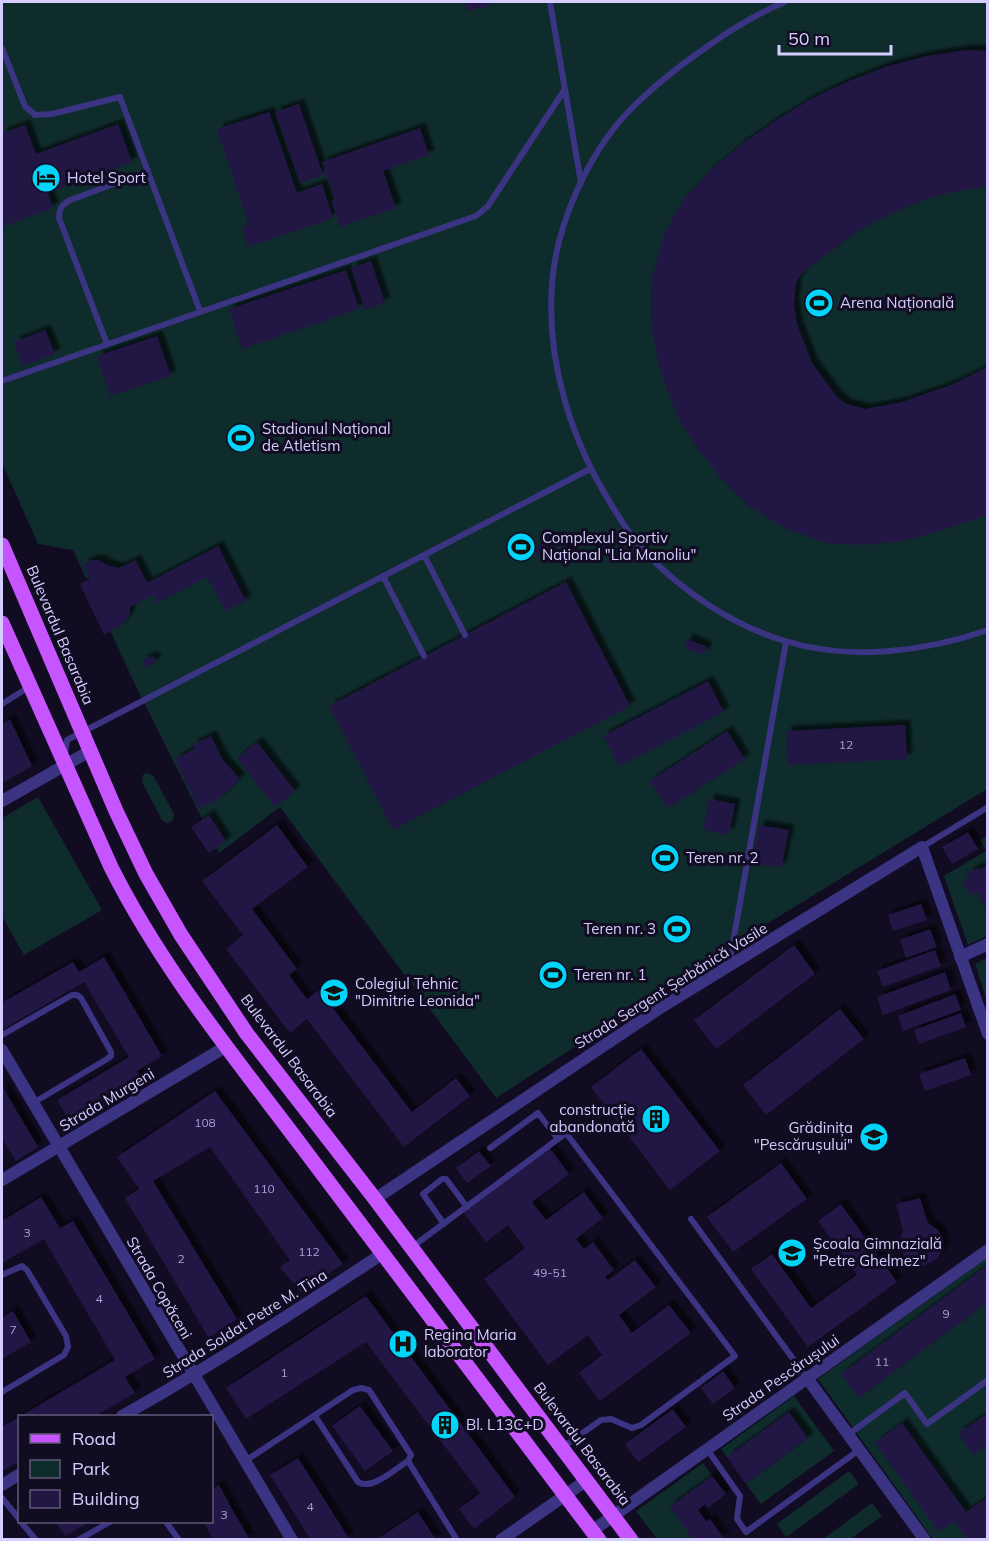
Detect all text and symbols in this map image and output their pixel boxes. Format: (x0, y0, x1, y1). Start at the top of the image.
scale bar (779, 18, 892, 56)
text: 50 m (788, 27, 830, 50)
hotel icon: Hotel Sport (30, 162, 62, 194)
place label: Hotel Sport (67, 168, 146, 187)
sports icon: Arena Națională (803, 287, 835, 319)
place label: Arena Națională (840, 293, 954, 312)
place label: Stadionul Național de Atletism (262, 419, 391, 455)
sports icon: Stadionul Național de Atletism (225, 422, 257, 454)
place label: Complexul Sportiv Național "Lia Manoliu" (542, 528, 696, 564)
sports icon: Complexul Sportiv Național "Lia Manoliu" (505, 531, 537, 563)
street label: Bulevardul Basarabia (23, 562, 98, 707)
house number: 12 (839, 737, 853, 752)
sports icon: Teren nr. 2 (649, 842, 681, 874)
place label: Teren nr. 2 (686, 848, 759, 867)
sports icon: Teren nr. 3 (661, 913, 693, 945)
street label: Strada Sergent Șerbănică Vasile (571, 918, 771, 1053)
place label: Teren nr. 3 (583, 919, 656, 938)
sports icon: Teren nr. 1 (537, 959, 569, 991)
place label: Teren nr. 1 (574, 965, 647, 984)
place label: Colegiul Tehnic "Dimitrie Leonida" (355, 974, 480, 1010)
school or university icon: Colegiul Tehnic "Dimitrie Leonida" (318, 977, 350, 1009)
street label: Bulevardul Basarabia (237, 990, 342, 1121)
street label: Strada Murgeni (56, 1064, 158, 1135)
place label: construcție abandonată (550, 1100, 635, 1136)
building icon: construcție abandonată (640, 1103, 672, 1135)
house number: 108 (194, 1115, 216, 1130)
place label: Grădinița "Pescărușului" (754, 1118, 853, 1154)
school or university icon: Grădinița "Pescărușului" (858, 1121, 890, 1153)
house number: 110 (253, 1181, 275, 1196)
house number: 3 (23, 1225, 31, 1240)
street label: Strada Copăceni (122, 1233, 196, 1342)
place label: Școala Gimnazială "Petre Ghelmez" (813, 1234, 942, 1270)
school or university icon: Școala Gimnazială "Petre Ghelmez" (776, 1237, 808, 1269)
house number: 112 (298, 1244, 320, 1259)
house number: 2 (177, 1251, 185, 1266)
street label: Strada Soldat Petre M. Tina (159, 1265, 330, 1382)
house number: 49-51 (533, 1265, 567, 1280)
house number: 4 (95, 1291, 103, 1306)
house number: 9 (942, 1306, 950, 1321)
house number: 7 (9, 1322, 17, 1337)
place label: Regina Maria laborator (424, 1325, 517, 1361)
hospital icon: Regina Maria laborator (387, 1328, 419, 1360)
street label: Strada Pescărușului (719, 1330, 843, 1425)
house number: 11 (875, 1354, 889, 1369)
house number: 1 (280, 1365, 288, 1380)
street label: Bulevardul Basarabia (530, 1378, 635, 1509)
building icon: Bl. L13C+D (429, 1409, 461, 1441)
legend (18, 1415, 213, 1523)
place label: Bl. L13C+D (466, 1415, 544, 1434)
text: Road (72, 1427, 116, 1450)
text: Park (72, 1457, 111, 1480)
text: Building (72, 1487, 140, 1510)
house number: 4 (306, 1499, 314, 1514)
house number: 3 (220, 1507, 228, 1522)

